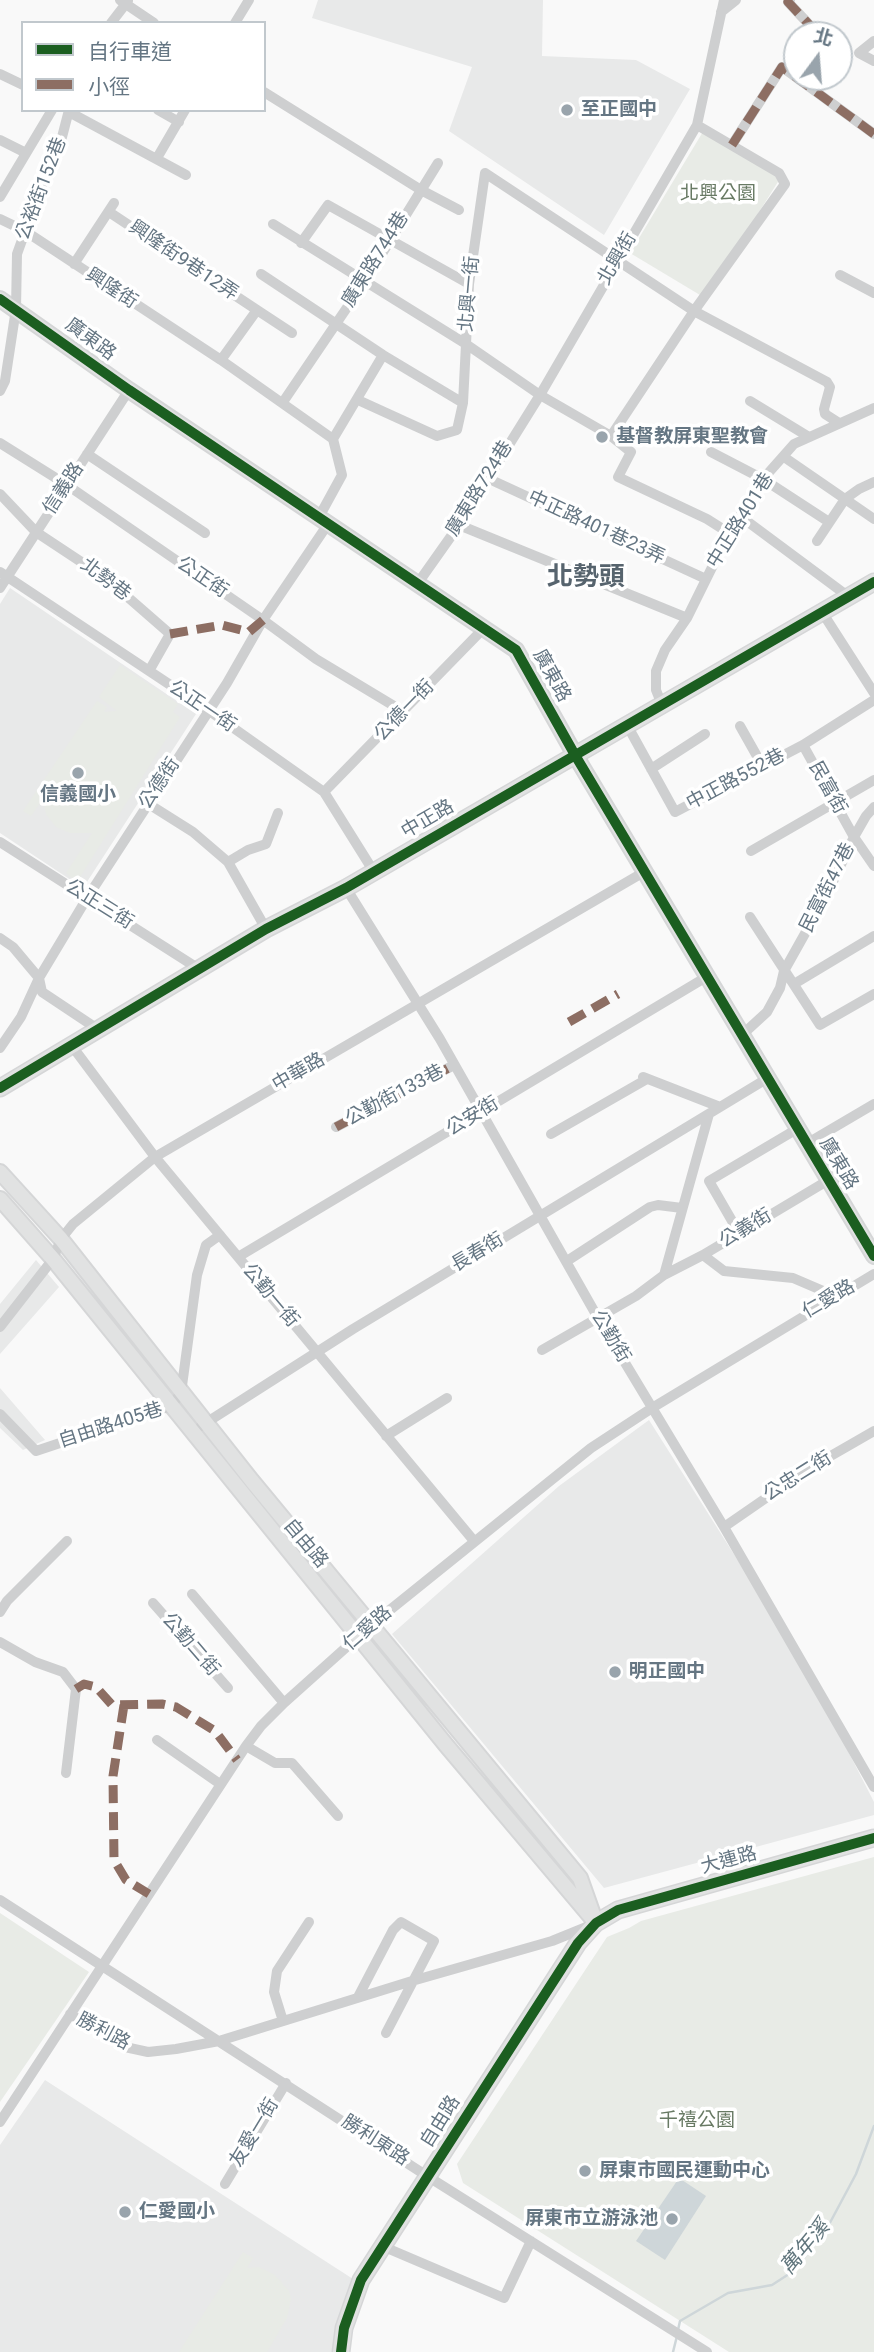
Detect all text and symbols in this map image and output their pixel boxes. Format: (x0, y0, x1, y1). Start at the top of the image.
legend (21, 21, 266, 112)
north arrow (783, 21, 853, 91)
text: 北 (811, 24, 836, 51)
text: 自行車道 (88, 40, 172, 64)
text: 小徑 (88, 75, 130, 99)
place label: 至正國中 (581, 99, 657, 121)
marker: 至正國中 (559, 102, 575, 118)
street label: 公裕街152巷 (12, 134, 72, 244)
park label: 北興公園 (680, 183, 756, 205)
street label: 廣東路744巷 (338, 208, 414, 312)
street label: 興隆街9巷12弄 (124, 216, 242, 306)
street label: 北興街 (594, 229, 642, 289)
street label: 北興一街 (455, 255, 485, 333)
street label: 興隆街 (81, 264, 141, 314)
street label: 廣東路 (60, 314, 120, 366)
place label: 基督教屏東聖教會 (616, 426, 768, 448)
marker: 基督教屏東聖教會 (594, 429, 610, 445)
street label: 廣東路724巷 (442, 437, 518, 541)
street label: 信義路 (39, 459, 89, 519)
street label: 中正路401巷 (703, 469, 779, 573)
street label: 中正路401巷23弄 (524, 486, 668, 570)
street label: 公正街 (172, 553, 232, 603)
street label: 北勢巷 (75, 554, 135, 606)
district label: 北勢頭 (547, 562, 625, 594)
street label: 廣東路 (527, 646, 575, 706)
street label: 公正一街 (164, 676, 240, 738)
street label: 公德一街 (370, 676, 440, 746)
street label: 中正路552巷 (683, 745, 789, 815)
street label: 公德街 (135, 754, 185, 814)
street label: 民富街 (803, 758, 851, 818)
marker: 信義國小 (70, 765, 86, 781)
place label: 信義國小 (40, 784, 116, 806)
street label: 中正路 (398, 796, 458, 844)
street label: 民富街47巷 (796, 839, 860, 937)
street label: 公正三街 (61, 875, 137, 935)
street label: 中華路 (269, 1049, 329, 1097)
street label: 公勤街133巷 (342, 1061, 448, 1131)
street label: 公安街 (443, 1093, 503, 1141)
street label: 廣東路 (814, 1134, 862, 1194)
street label: 公義街 (716, 1205, 776, 1253)
street label: 長春街 (448, 1229, 508, 1277)
street label: 公勤一街 (237, 1260, 303, 1332)
street label: 仁愛路 (799, 1276, 859, 1324)
street label: 公勤街 (586, 1307, 634, 1367)
street label: 自由路405巷 (56, 1398, 166, 1454)
street label: 公忠二街 (760, 1447, 836, 1507)
street label: 自由路 (278, 1515, 332, 1573)
street label: 仁愛路 (339, 1602, 397, 1656)
street label: 公勤二街 (156, 1609, 224, 1681)
place label: 明正國中 (629, 1661, 705, 1683)
marker: 明正國中 (607, 1664, 623, 1680)
street label: 大連路 (699, 1843, 759, 1879)
street label: 勝利路 (72, 2009, 134, 2055)
street label: 自由路 (416, 2092, 466, 2152)
street label: 友愛一街 (226, 2095, 284, 2171)
park label: 千禧公園 (659, 2110, 735, 2132)
street label: 勝利東路 (337, 2111, 413, 2171)
place label: 屏東市國民運動中心 (599, 2160, 770, 2182)
marker: 屏東市國民運動中心 (577, 2163, 593, 2179)
place label: 仁愛國小 (139, 2201, 215, 2223)
marker: 仁愛國小 (117, 2204, 133, 2220)
place label: 屏東市立游泳池 (525, 2208, 658, 2230)
marker: 屏東市立游泳池 (664, 2211, 680, 2227)
water label: 萬年溪 (776, 2216, 836, 2280)

